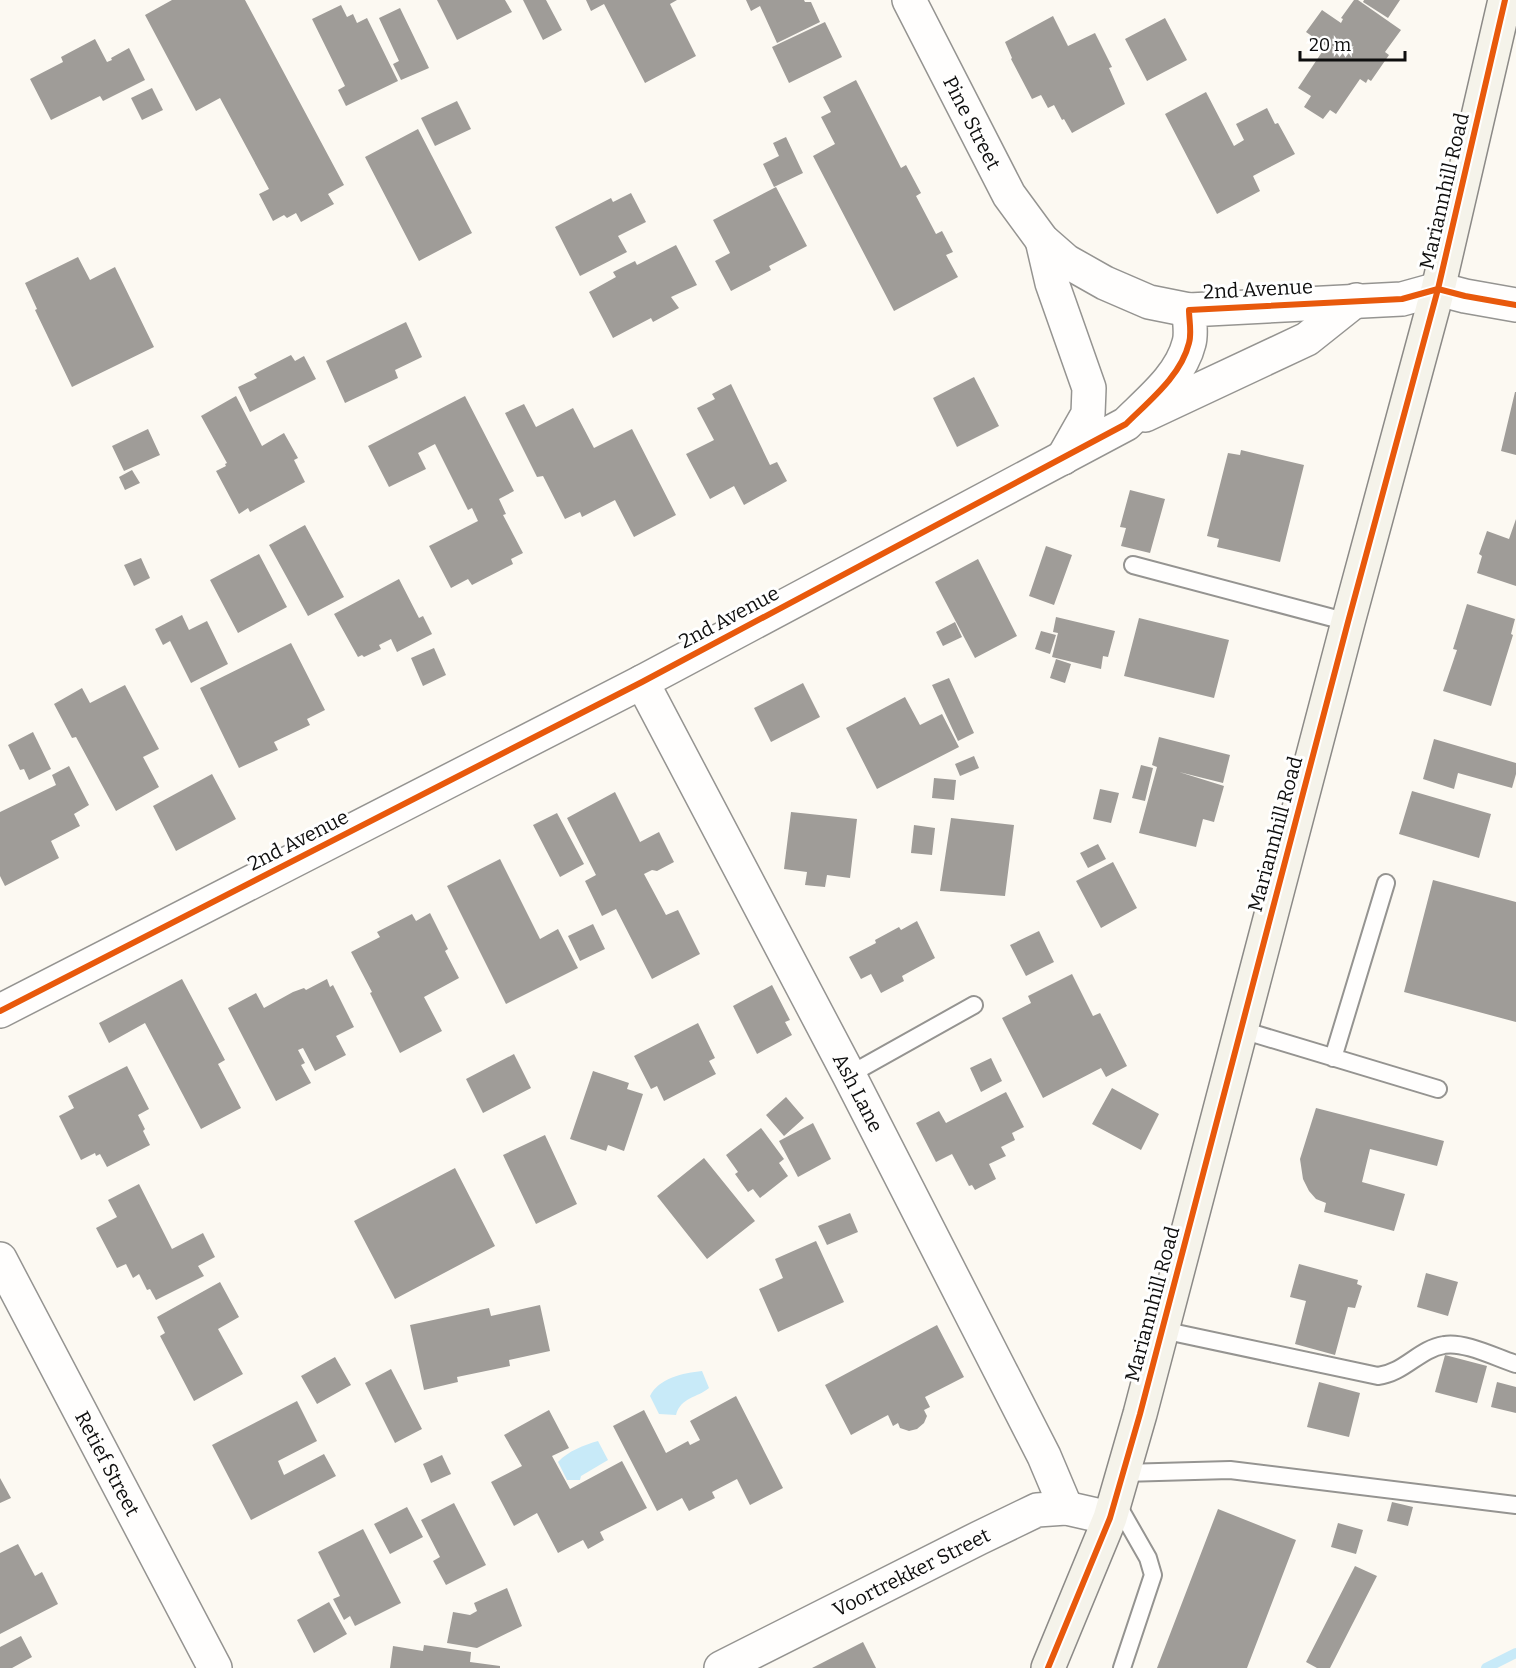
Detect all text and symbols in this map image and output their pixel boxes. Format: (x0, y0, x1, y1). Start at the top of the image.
scale bar (1300, 24, 1405, 62)
text: 20 m (1309, 34, 1351, 56)
street label: Pine Street (938, 72, 1006, 174)
street label: Mariannhill Road (1414, 110, 1474, 272)
street label: 2nd Avenue (1203, 274, 1313, 304)
street label: 2nd Avenue (675, 581, 783, 653)
street label: Mariannhill Road (1243, 754, 1307, 914)
street label: 2nd Avenue (244, 804, 352, 876)
street label: Ash Lane (828, 1049, 888, 1136)
street label: Mariannhill Road (1120, 1224, 1184, 1384)
street label: Retief Street (70, 1407, 145, 1520)
street label: Voortrekker Street (829, 1523, 994, 1622)

